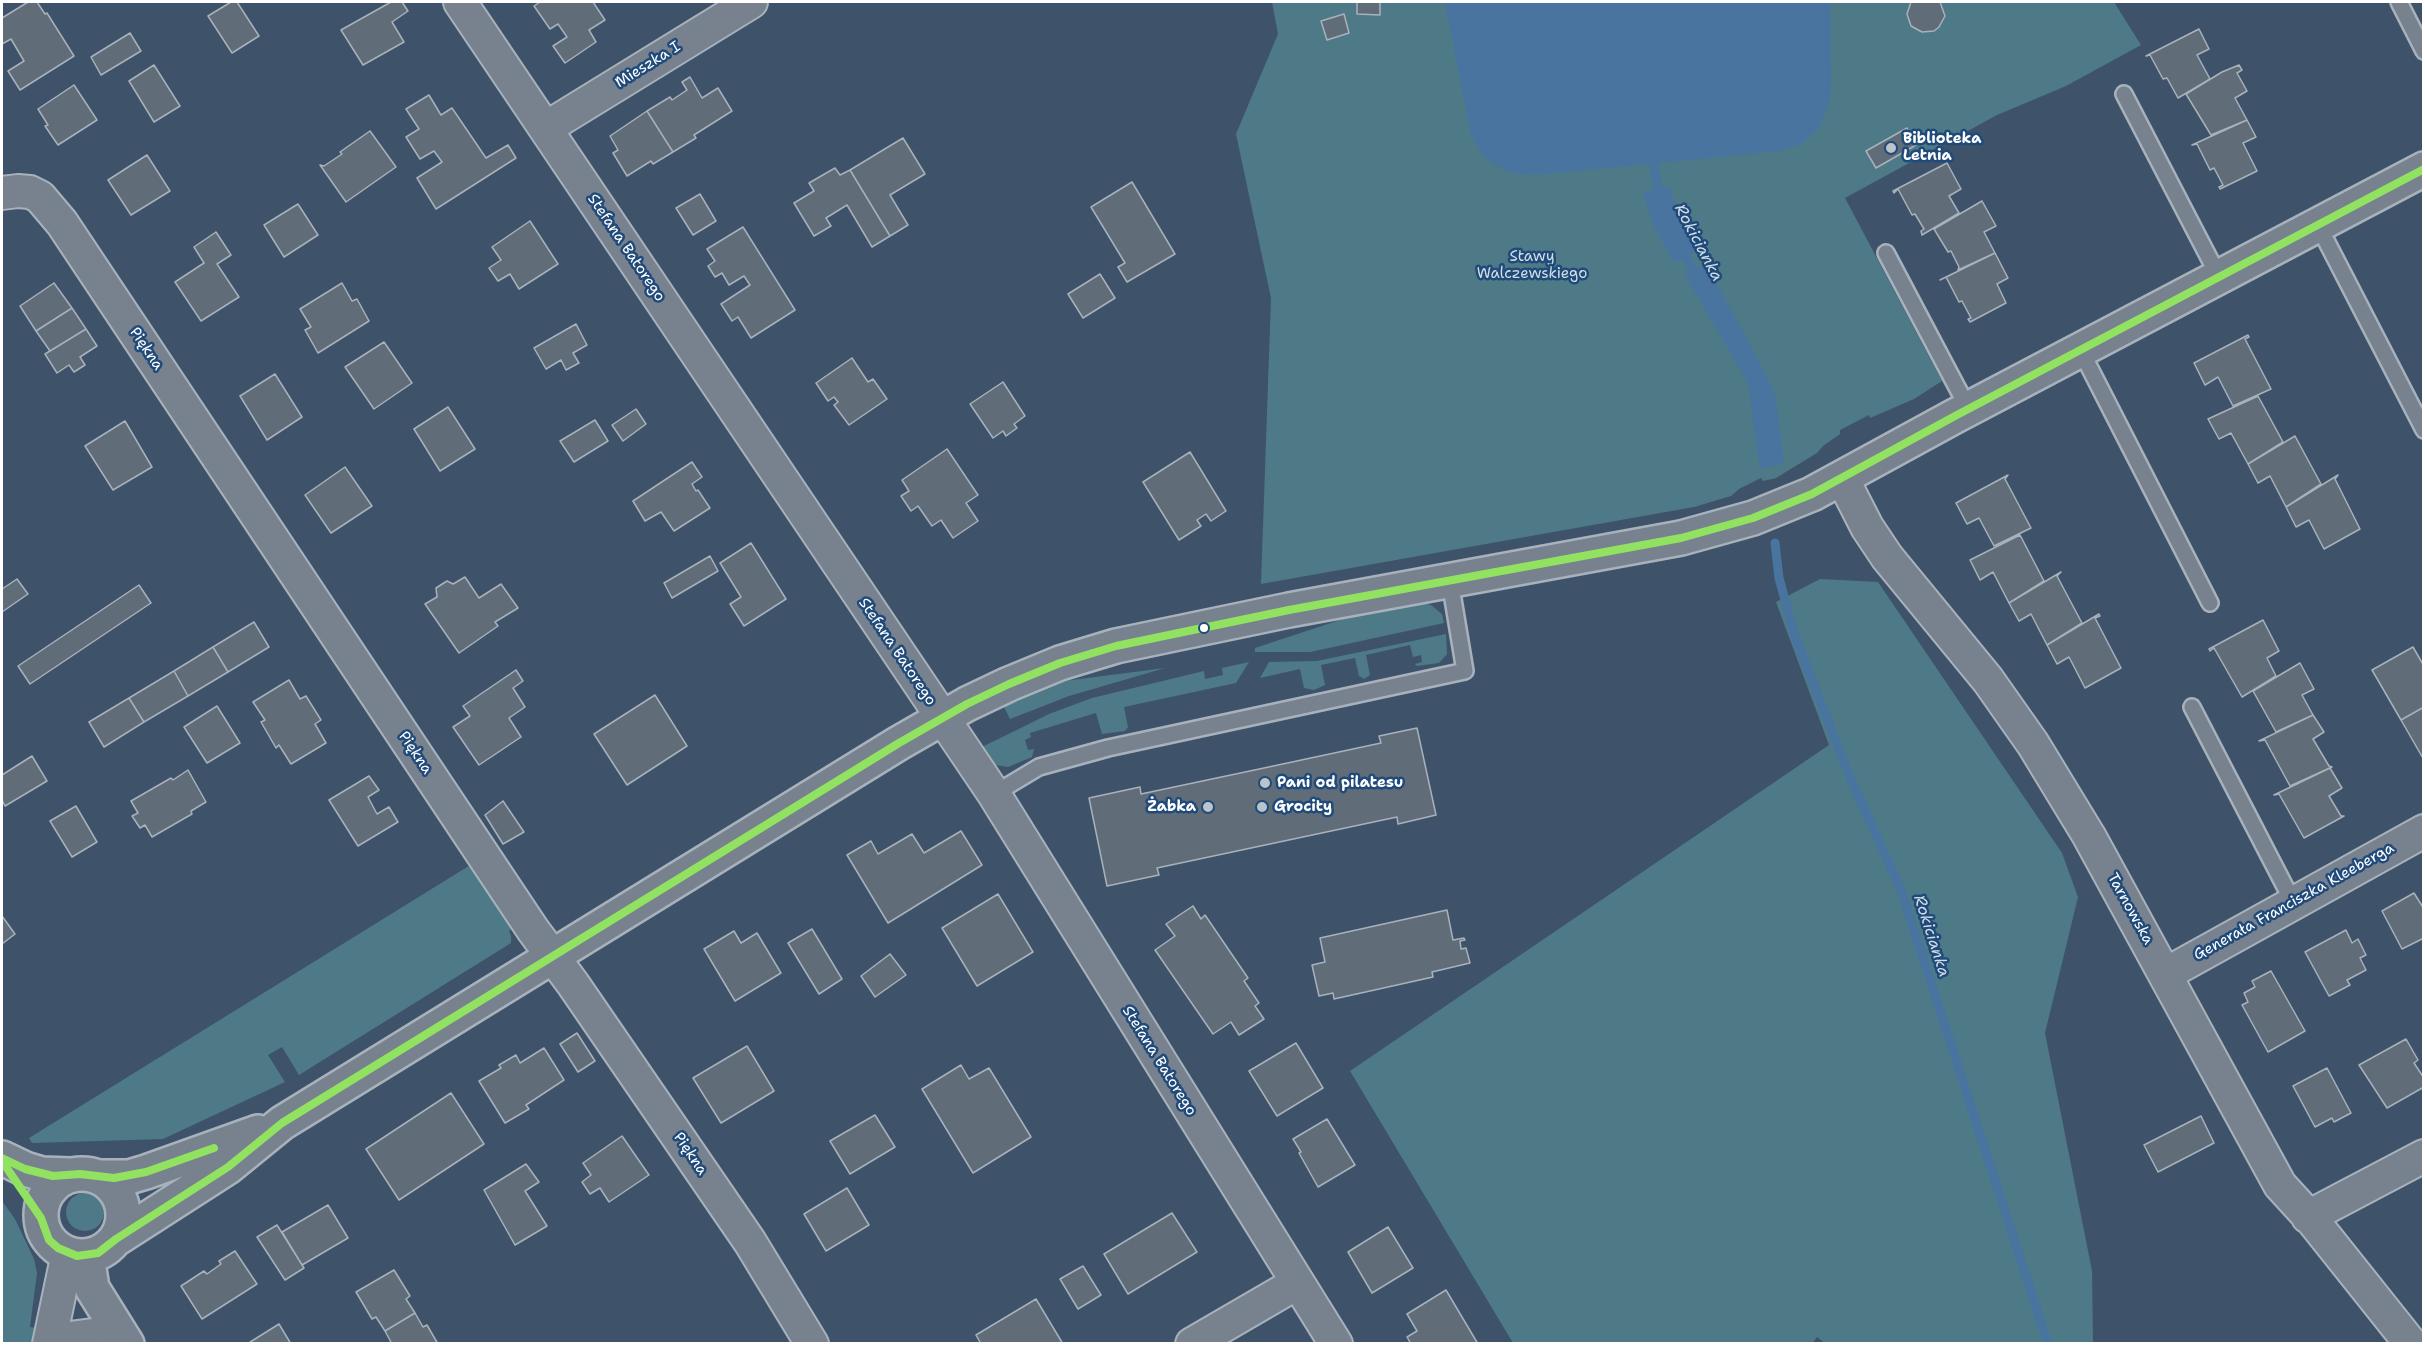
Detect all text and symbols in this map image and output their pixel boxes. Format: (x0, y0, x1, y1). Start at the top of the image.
street label: Mieszka I (612, 38, 684, 92)
place label: Biblioteka Letnia (1903, 130, 1981, 165)
marker: Biblioteka Letnia (1884, 141, 1898, 155)
street label: Stefana Batorego (583, 191, 669, 305)
water label: Rokicianka (1670, 201, 1726, 285)
park label: Stawy Walczewskiego (1477, 248, 1587, 283)
street label: Piękna (125, 324, 167, 374)
street label: Stefana Batorego (854, 595, 940, 709)
unlabelled marker (1198, 622, 1210, 634)
street label: Piękna (394, 728, 436, 778)
place label: Pani od pilatesu (1277, 774, 1403, 792)
marker: Pani od pilatesu (1258, 776, 1272, 790)
place label: Żabka (1147, 798, 1196, 816)
place label: Grocity (1274, 798, 1332, 816)
marker: Żabka (1201, 800, 1215, 814)
marker: Grocity (1255, 800, 1269, 814)
street label: Generała Franciszka Kleeberga (2191, 839, 2397, 965)
street label: Tarnowska (2103, 870, 2157, 948)
water label: Rokicianka (1909, 893, 1953, 979)
street label: Stefana Batorego (1118, 1003, 1200, 1119)
street label: Piękna (669, 1129, 711, 1179)

